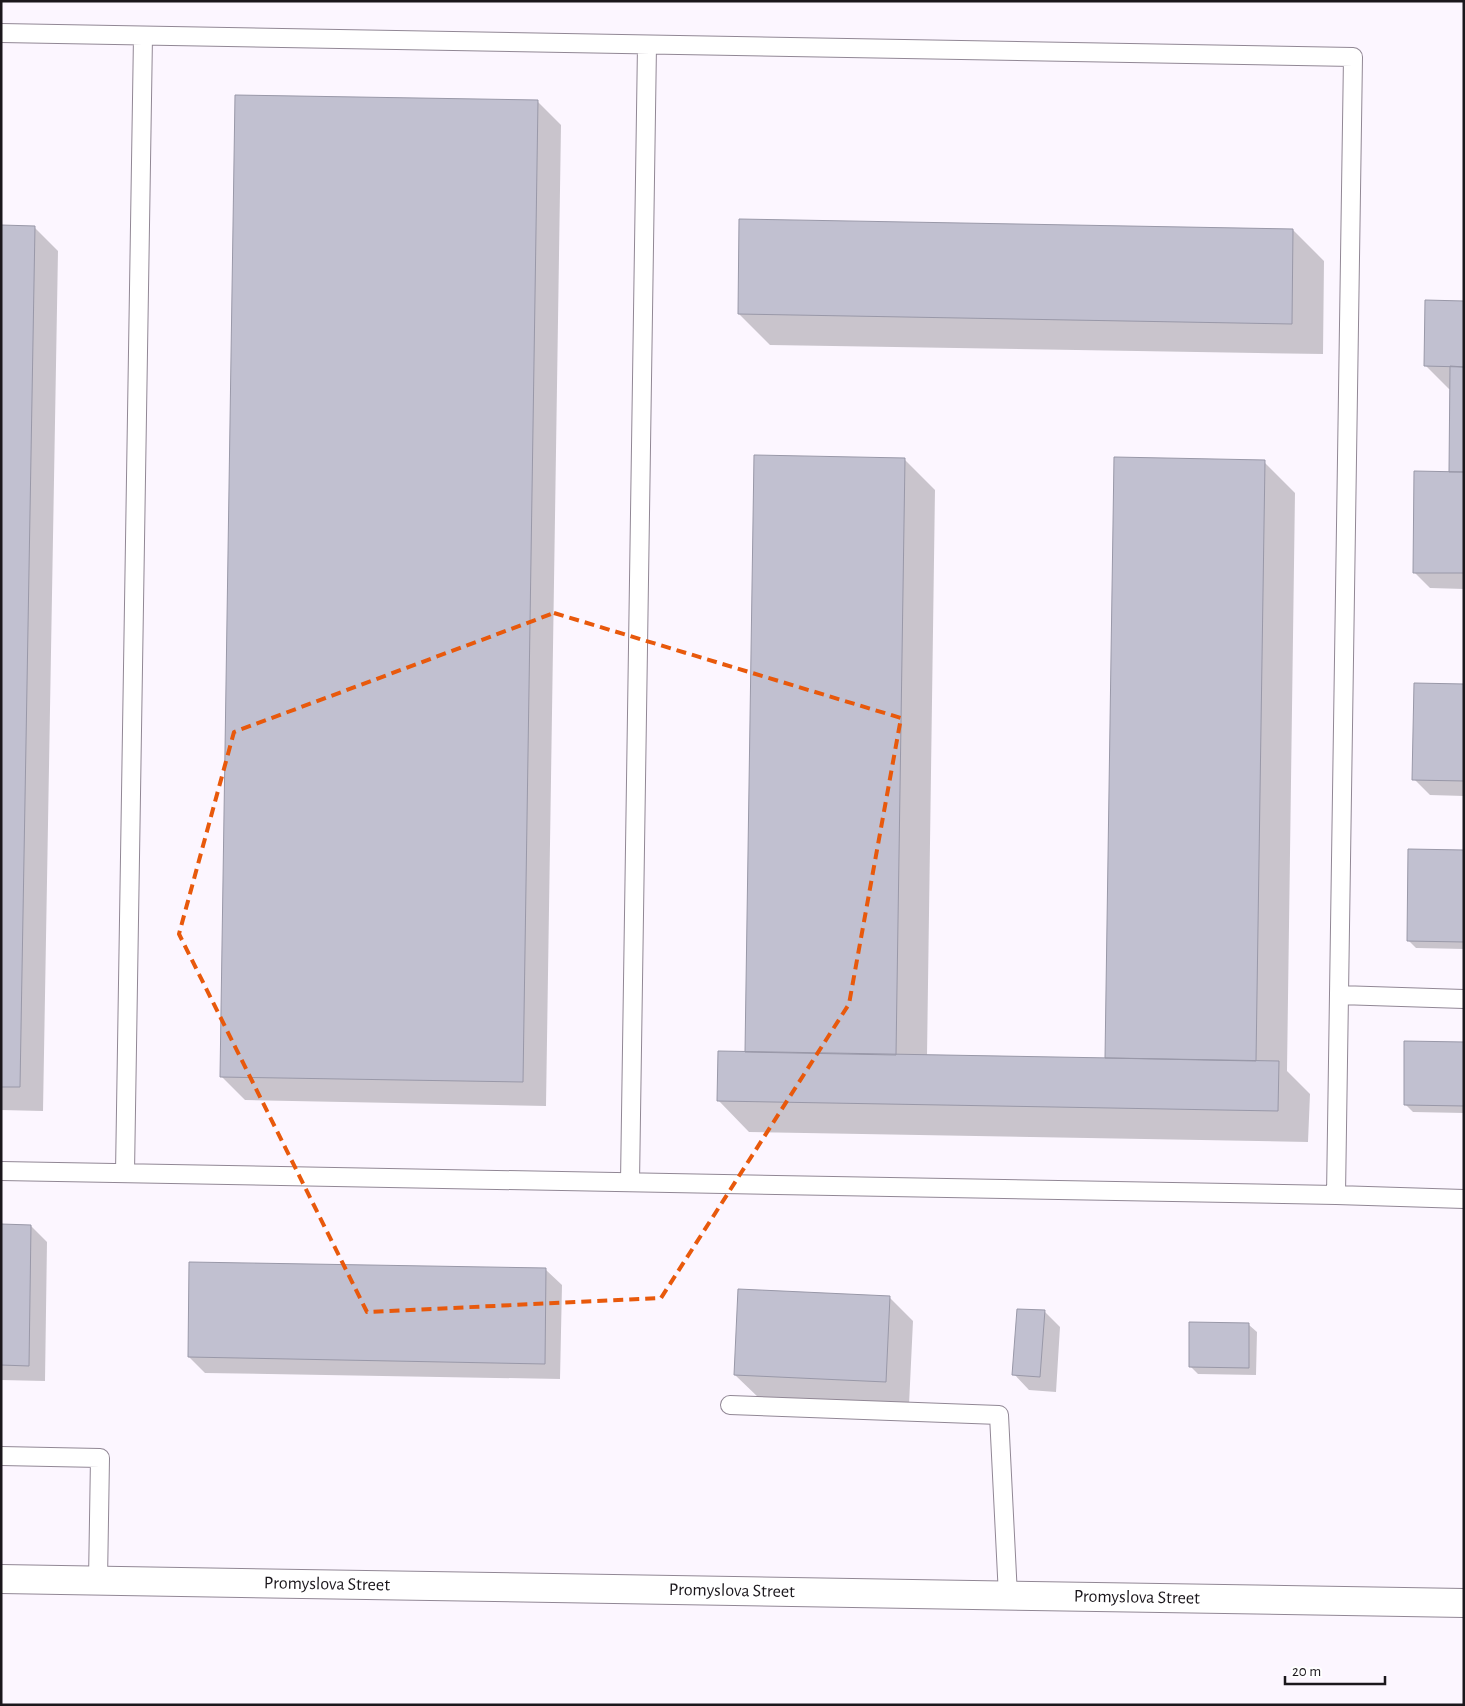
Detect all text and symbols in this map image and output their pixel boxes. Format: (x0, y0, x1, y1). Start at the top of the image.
street label: Promyslova Street (264, 1574, 390, 1594)
street label: Promyslova Street (669, 1581, 795, 1601)
street label: Promyslova Street (1074, 1588, 1200, 1608)
scale bar (1285, 1654, 1385, 1686)
text: 20 m (1292, 1664, 1321, 1679)

